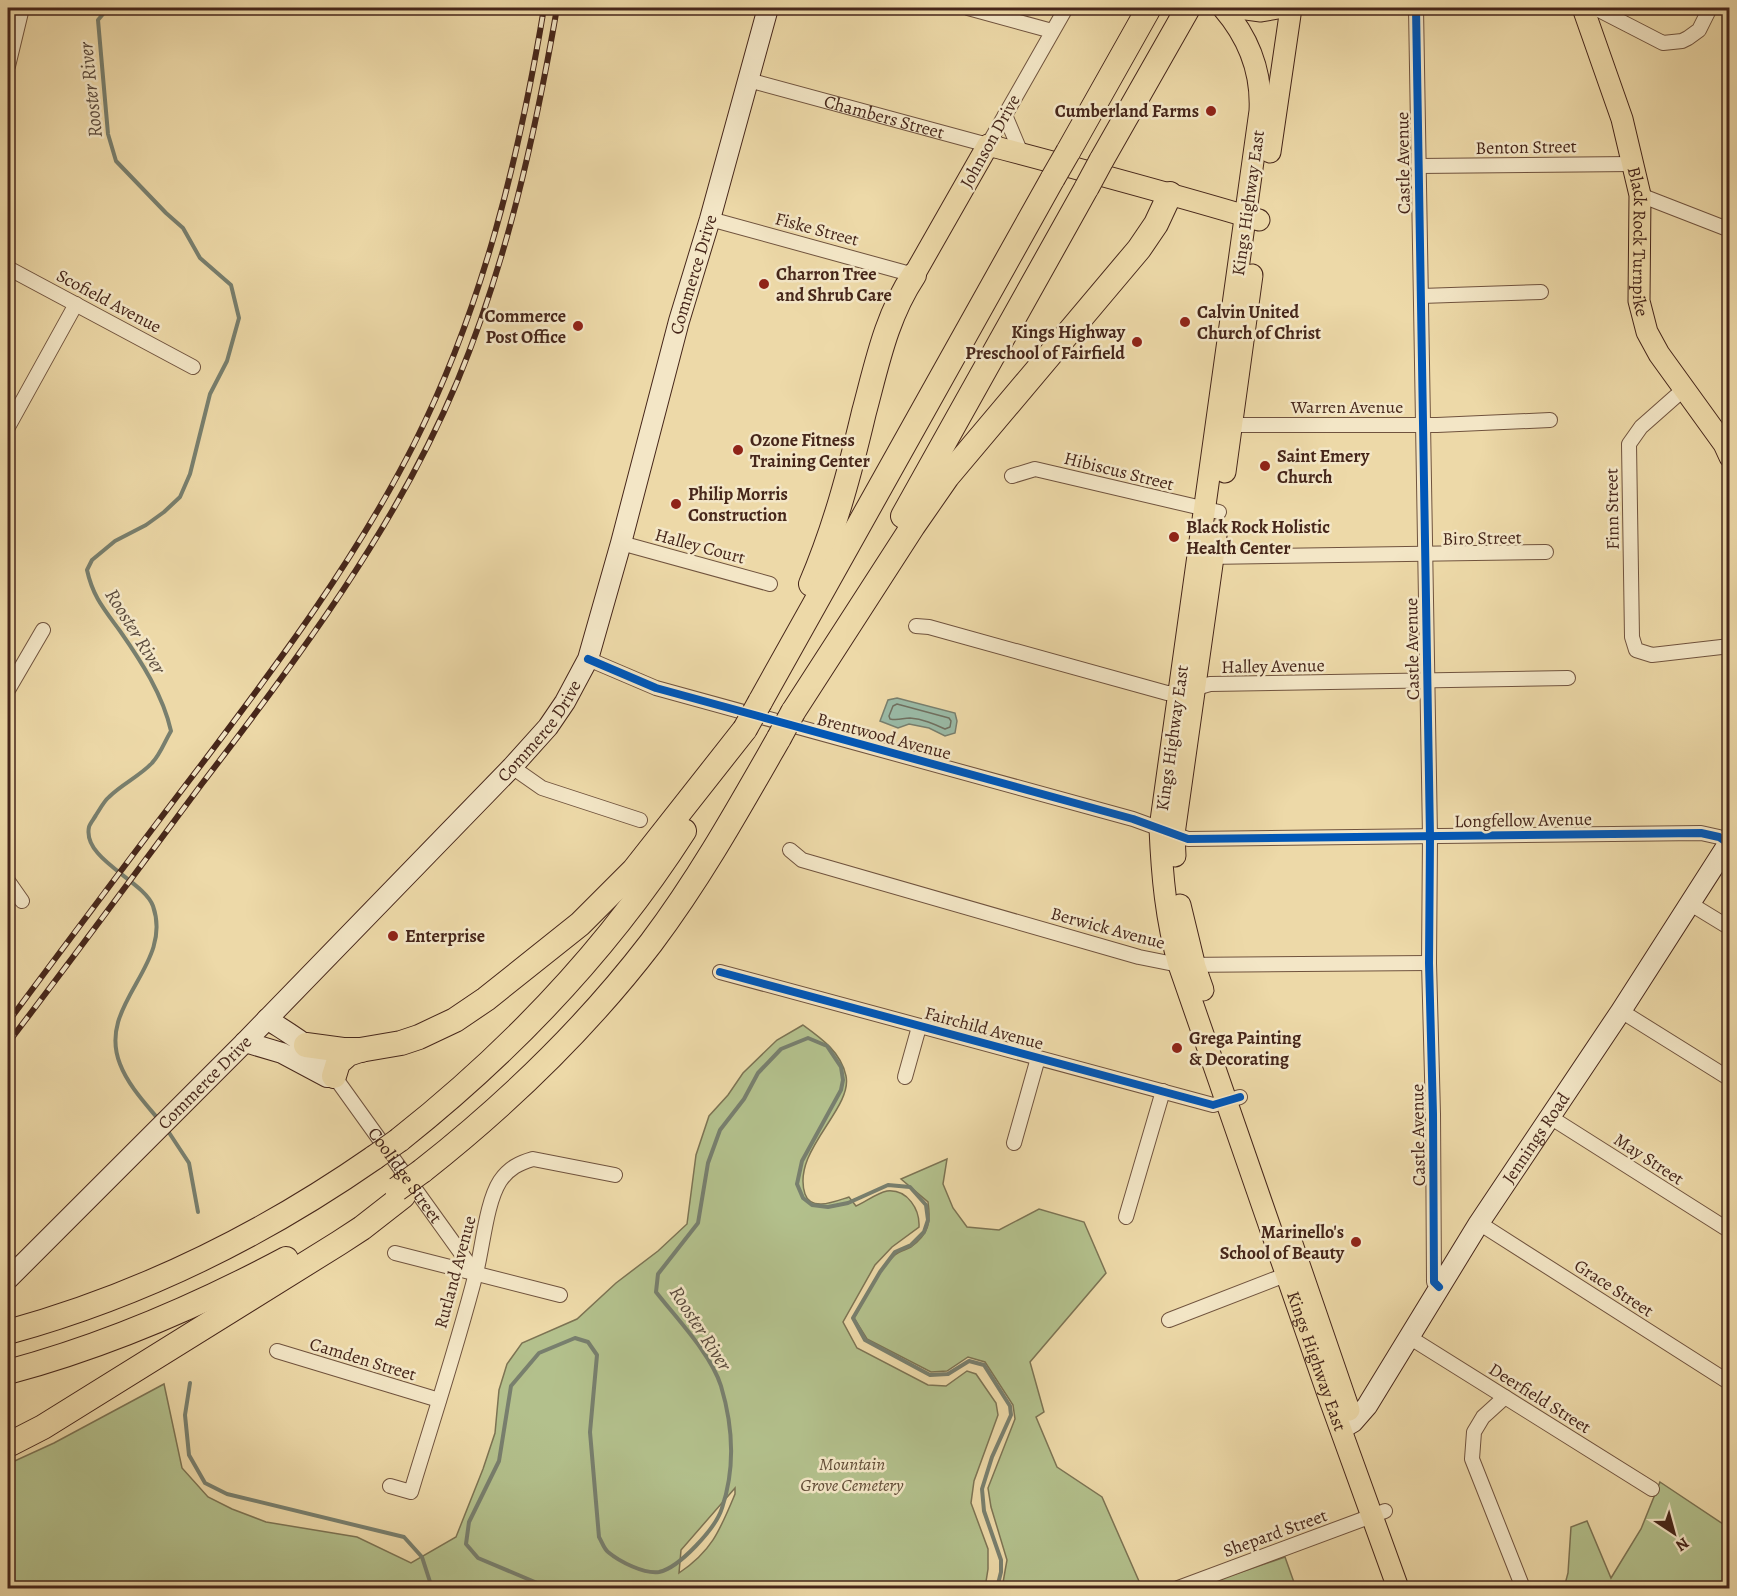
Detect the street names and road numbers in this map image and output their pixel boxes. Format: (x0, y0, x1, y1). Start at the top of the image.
street label: Chambers Street (821, 89, 947, 145)
street label: Johnson Drive (954, 90, 1026, 192)
street label: Castle Avenue (1390, 112, 1416, 214)
street label: Kings Highway East (1226, 129, 1270, 277)
street label: Benton Street (1475, 134, 1577, 160)
street label: Black Rock Turnpike (1622, 164, 1654, 319)
street label: Fiske Street (773, 206, 862, 252)
street label: Commerce Drive (664, 212, 723, 337)
street label: Scofield Avenue (52, 263, 166, 339)
street label: Warren Avenue (1290, 395, 1403, 419)
street label: Hibiscus Street (1062, 446, 1176, 496)
street label: Finn Street (1599, 468, 1625, 550)
street label: Halley Court (652, 522, 748, 570)
street label: Biro Street (1442, 525, 1522, 551)
street label: Castle Avenue (1399, 598, 1425, 700)
street label: Halley Avenue (1221, 653, 1325, 679)
street label: Kings Highway East (1150, 664, 1194, 812)
street label: Commerce Drive (492, 676, 587, 787)
street label: Brentwood Avenue (814, 707, 954, 765)
street label: Longfellow Avenue (1454, 807, 1592, 833)
street label: Berwick Avenue (1048, 901, 1168, 955)
street label: Fairchild Avenue (922, 1001, 1046, 1055)
street label: Commerce Drive (152, 1030, 257, 1135)
street label: Castle Avenue (1405, 1084, 1431, 1186)
street label: Jennings Road (1497, 1087, 1575, 1188)
street label: Coolidge Street (362, 1122, 448, 1228)
street label: May Street (1609, 1127, 1689, 1191)
street label: Rutland Avenue (428, 1213, 482, 1331)
street label: Grace Street (1570, 1253, 1658, 1323)
street label: Kings Highway East (1281, 1288, 1352, 1434)
street label: Camden Street (307, 1331, 419, 1387)
street label: Deerfield Street (1484, 1357, 1596, 1439)
street label: Shepard Street (1220, 1503, 1330, 1563)

